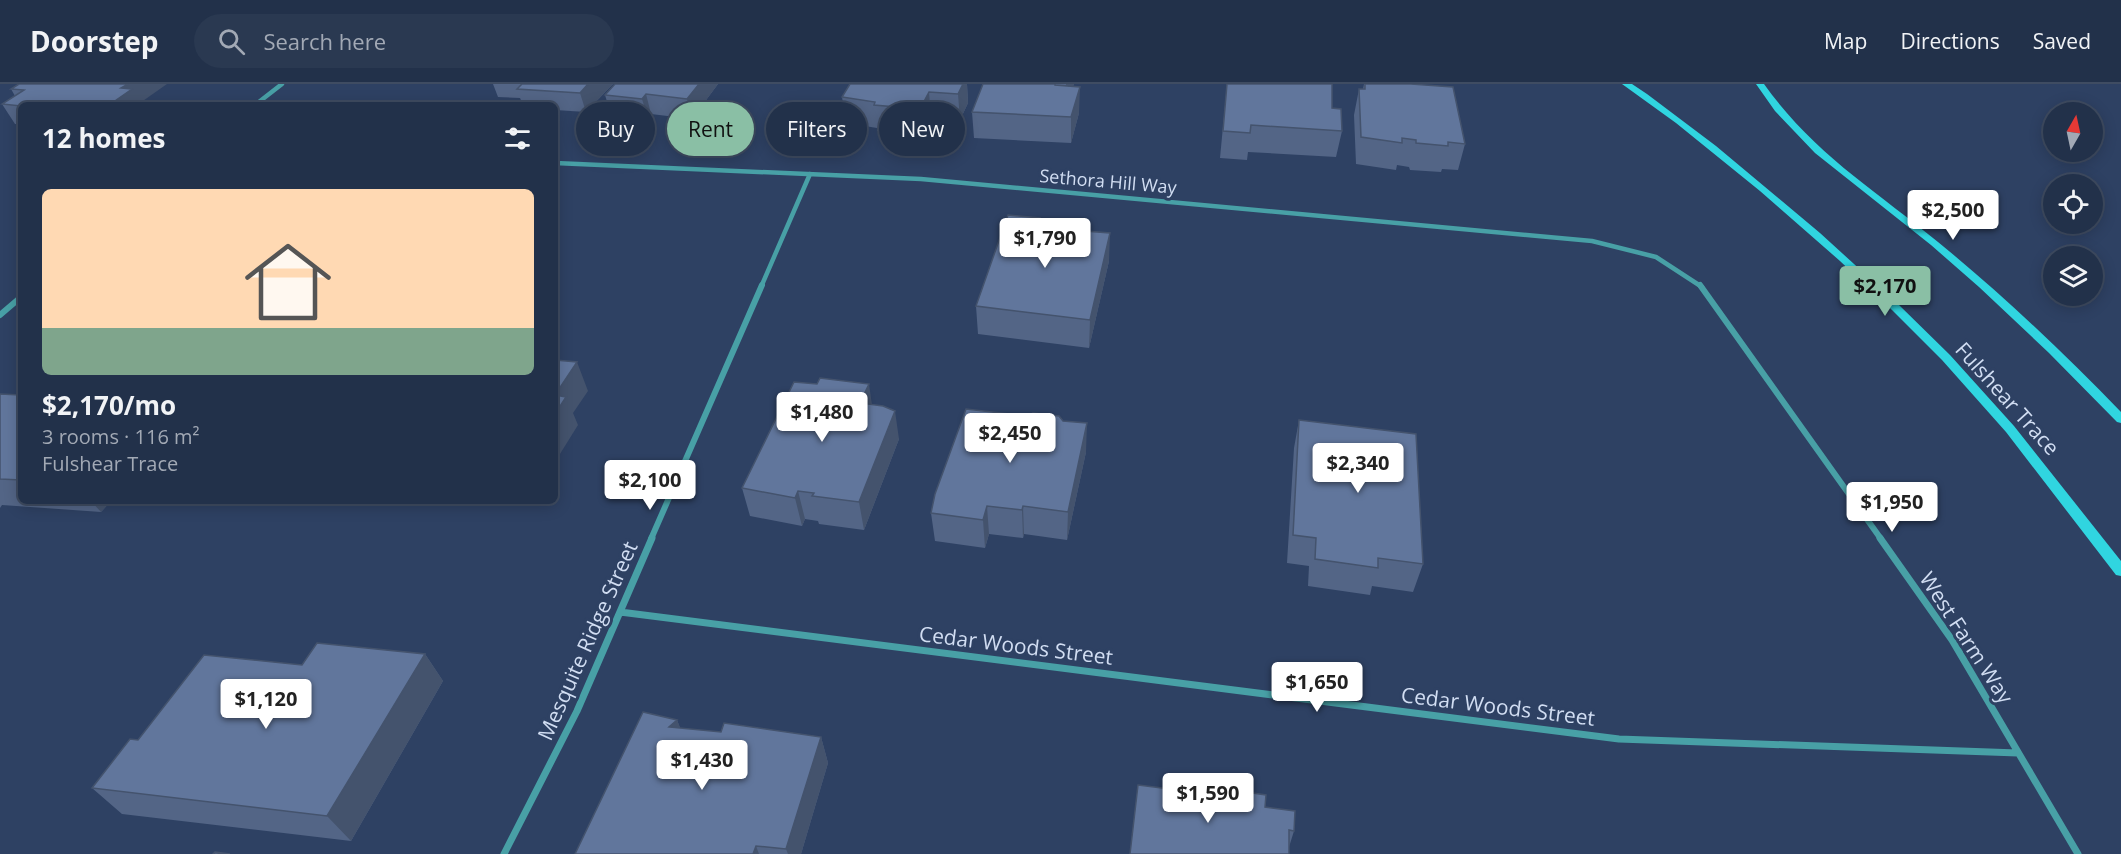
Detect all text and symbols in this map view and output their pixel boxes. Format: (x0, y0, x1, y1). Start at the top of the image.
search box (194, 14, 614, 68)
text: Doorstep (30, 22, 158, 60)
icon: search (215, 25, 248, 58)
text: Search here (263, 26, 386, 56)
text: Map (1824, 27, 1867, 55)
text: Directions (1900, 27, 2000, 55)
text: Saved (2033, 27, 2091, 55)
chip: Buy (576, 102, 655, 156)
chip: Rent (667, 102, 754, 156)
chip: Filters (766, 102, 867, 156)
chip: New (879, 102, 965, 156)
north arrow (2043, 102, 2103, 162)
map controls (2043, 102, 2103, 306)
text: 12 homes (42, 120, 166, 156)
icon: filters (501, 122, 534, 155)
street label: Sethora Hill Way (1039, 163, 1179, 199)
button: locate (2043, 174, 2103, 234)
pin: $2,500 (1904, 190, 2002, 241)
text: $2,500 (1922, 196, 1984, 223)
pin: $1,790 (996, 218, 1094, 269)
text: $1,790 (1014, 224, 1076, 251)
icon: home (234, 228, 342, 336)
button: layers (2043, 246, 2103, 306)
pin: $2,170 (1836, 266, 1934, 317)
text: $2,170 (1854, 272, 1916, 299)
street label: Fulshear Trace (1949, 336, 2066, 461)
text: $2,170/mo (42, 387, 176, 423)
pin: $1,480 (773, 392, 871, 443)
text: $1,480 (791, 398, 853, 425)
pin: $2,450 (961, 413, 1059, 464)
text: $2,450 (979, 419, 1041, 446)
text: 3 rooms · 116 m² (42, 423, 200, 450)
pin: $2,340 (1309, 443, 1407, 494)
text: $2,340 (1327, 449, 1389, 476)
text: Fulshear Trace (42, 450, 178, 477)
pin: $2,100 (601, 460, 699, 511)
text: $2,100 (619, 466, 681, 493)
pin: $1,950 (1843, 482, 1941, 533)
text: $1,950 (1861, 488, 1923, 515)
street label: Mesquite Ridge Street (531, 537, 644, 744)
street label: West Farm Way (1914, 566, 2020, 709)
street label: Cedar Woods Street (918, 619, 1115, 671)
pin: $1,650 (1268, 662, 1366, 713)
text: $1,650 (1286, 668, 1348, 695)
pin: $1,120 (217, 679, 315, 730)
street label: Cedar Woods Street (1400, 680, 1597, 732)
text: $1,120 (235, 685, 297, 712)
pin: $1,430 (653, 740, 751, 791)
text: $1,430 (671, 746, 733, 773)
pin: $1,590 (1159, 773, 1257, 824)
text: $1,590 (1177, 779, 1239, 806)

